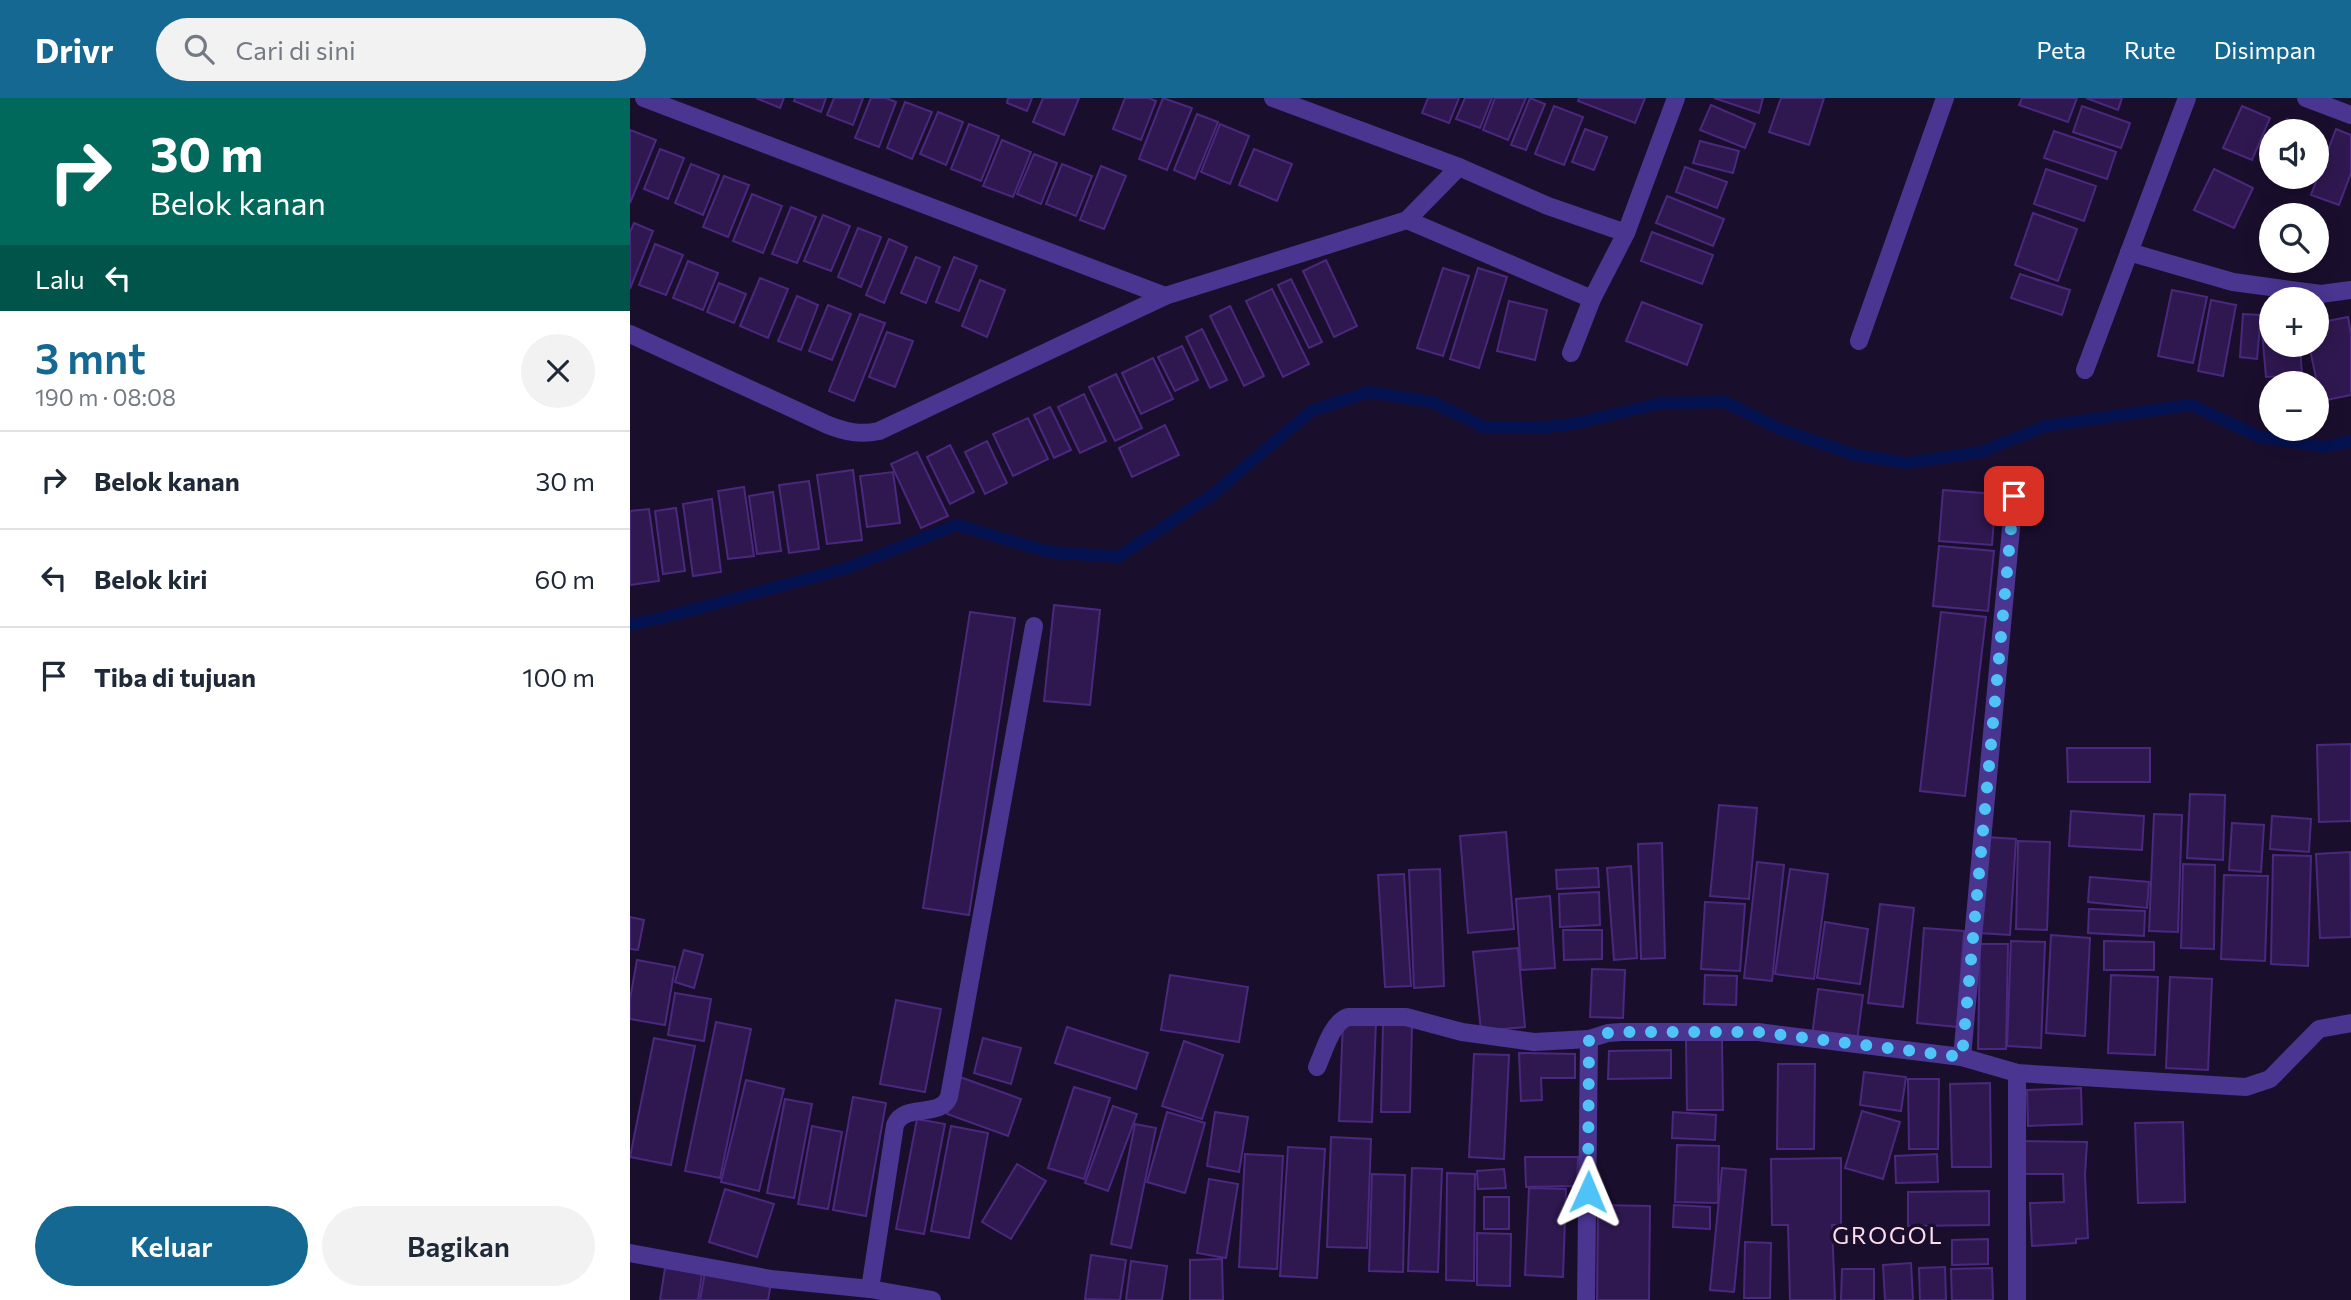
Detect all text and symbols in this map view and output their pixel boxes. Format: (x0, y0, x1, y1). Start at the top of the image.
search box (156, 18, 646, 81)
text: Drivr (35, 29, 114, 70)
icon: search (180, 30, 218, 68)
text: Cari di sini (236, 34, 356, 65)
text: Peta (2036, 35, 2086, 64)
text: Rute (2124, 35, 2176, 64)
text: Disimpan (2214, 35, 2316, 64)
map controls (2259, 119, 2329, 441)
button: sound (2259, 119, 2329, 189)
text: 30 m (150, 122, 263, 182)
icon: right (35, 126, 126, 217)
text: Belok kanan (150, 182, 326, 222)
button: search (2259, 203, 2329, 273)
icon: left (99, 259, 137, 297)
text: Lalu (35, 263, 85, 294)
button: + (2259, 287, 2329, 357)
text: 3 mnt (35, 331, 146, 383)
button: close (521, 334, 595, 408)
button: − (2259, 371, 2329, 441)
text: 190 m · 08:08 (35, 383, 176, 411)
icon: right (35, 461, 73, 499)
text: Belok kanan (94, 465, 240, 496)
text: 30 m (536, 465, 595, 496)
pin (1984, 466, 2044, 526)
icon: arrive (1995, 477, 2033, 515)
icon: left (35, 559, 73, 597)
text: Belok kiri (94, 563, 208, 594)
text: 60 m (535, 563, 595, 594)
icon: arrive (35, 657, 73, 695)
text: Tiba di tujuan (94, 661, 256, 692)
text: 100 m (522, 661, 595, 692)
position arrow (1551, 1155, 1625, 1229)
button: Keluar (35, 1206, 308, 1286)
button: Bagikan (322, 1206, 595, 1286)
district label: GROGOL (1832, 1221, 1944, 1249)

